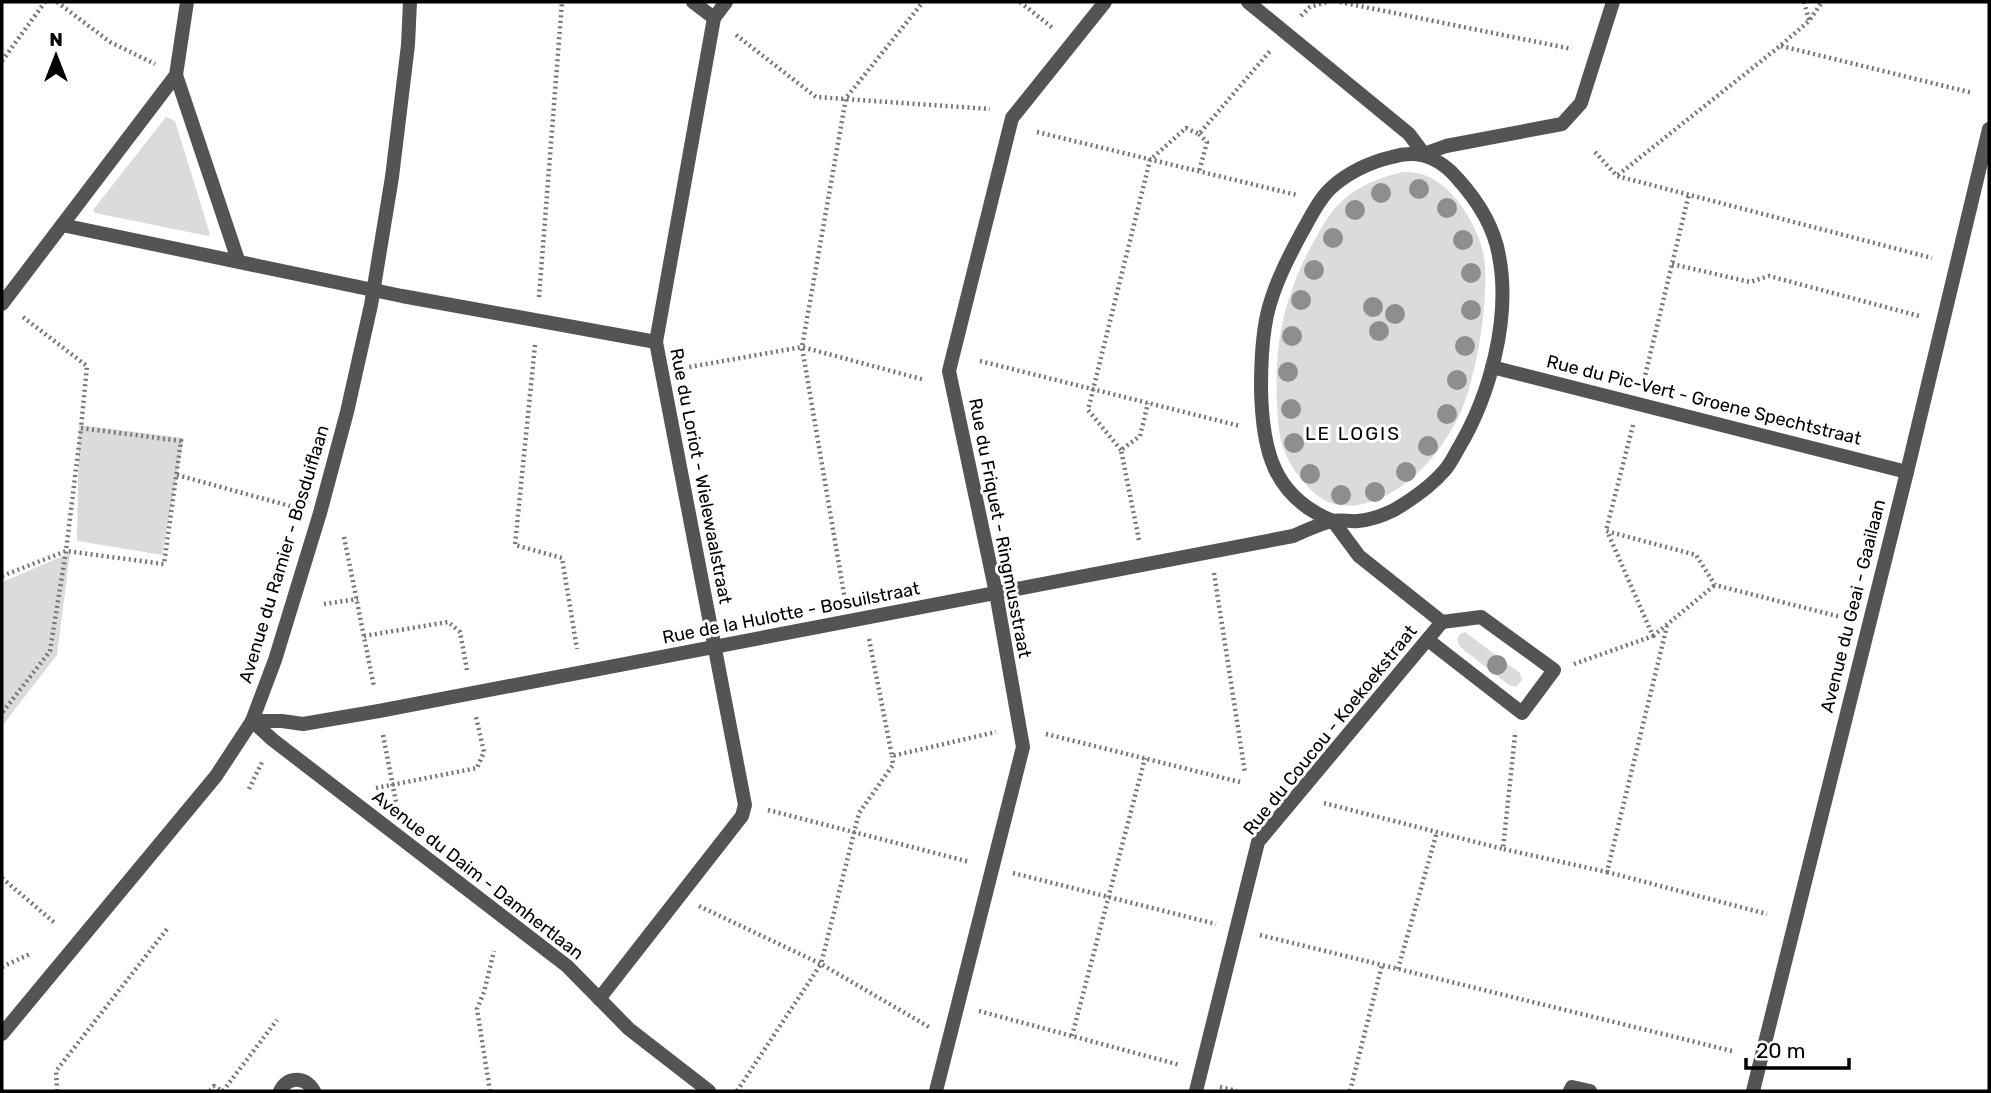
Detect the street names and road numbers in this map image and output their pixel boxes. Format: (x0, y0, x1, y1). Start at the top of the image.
street label: Rue du Loriot - Wielewaalstraat (665, 346, 737, 606)
street label: Rue du Pic-Vert - Groene Spechtstraat (1544, 350, 1864, 450)
street label: Rue du Friquet - Ringmusstraat (964, 396, 1036, 660)
street label: Avenue du Ramier - Bosduiflaan (234, 422, 334, 686)
street label: Avenue du Geai - Gaailaan (1816, 497, 1890, 715)
street label: Rue de la Hulotte - Bosuilstraat (660, 577, 922, 649)
street label: Rue du Coucou - Koekoekstraat (1238, 621, 1422, 839)
street label: Avenue du Daim - Damhertlaan (368, 786, 588, 964)

